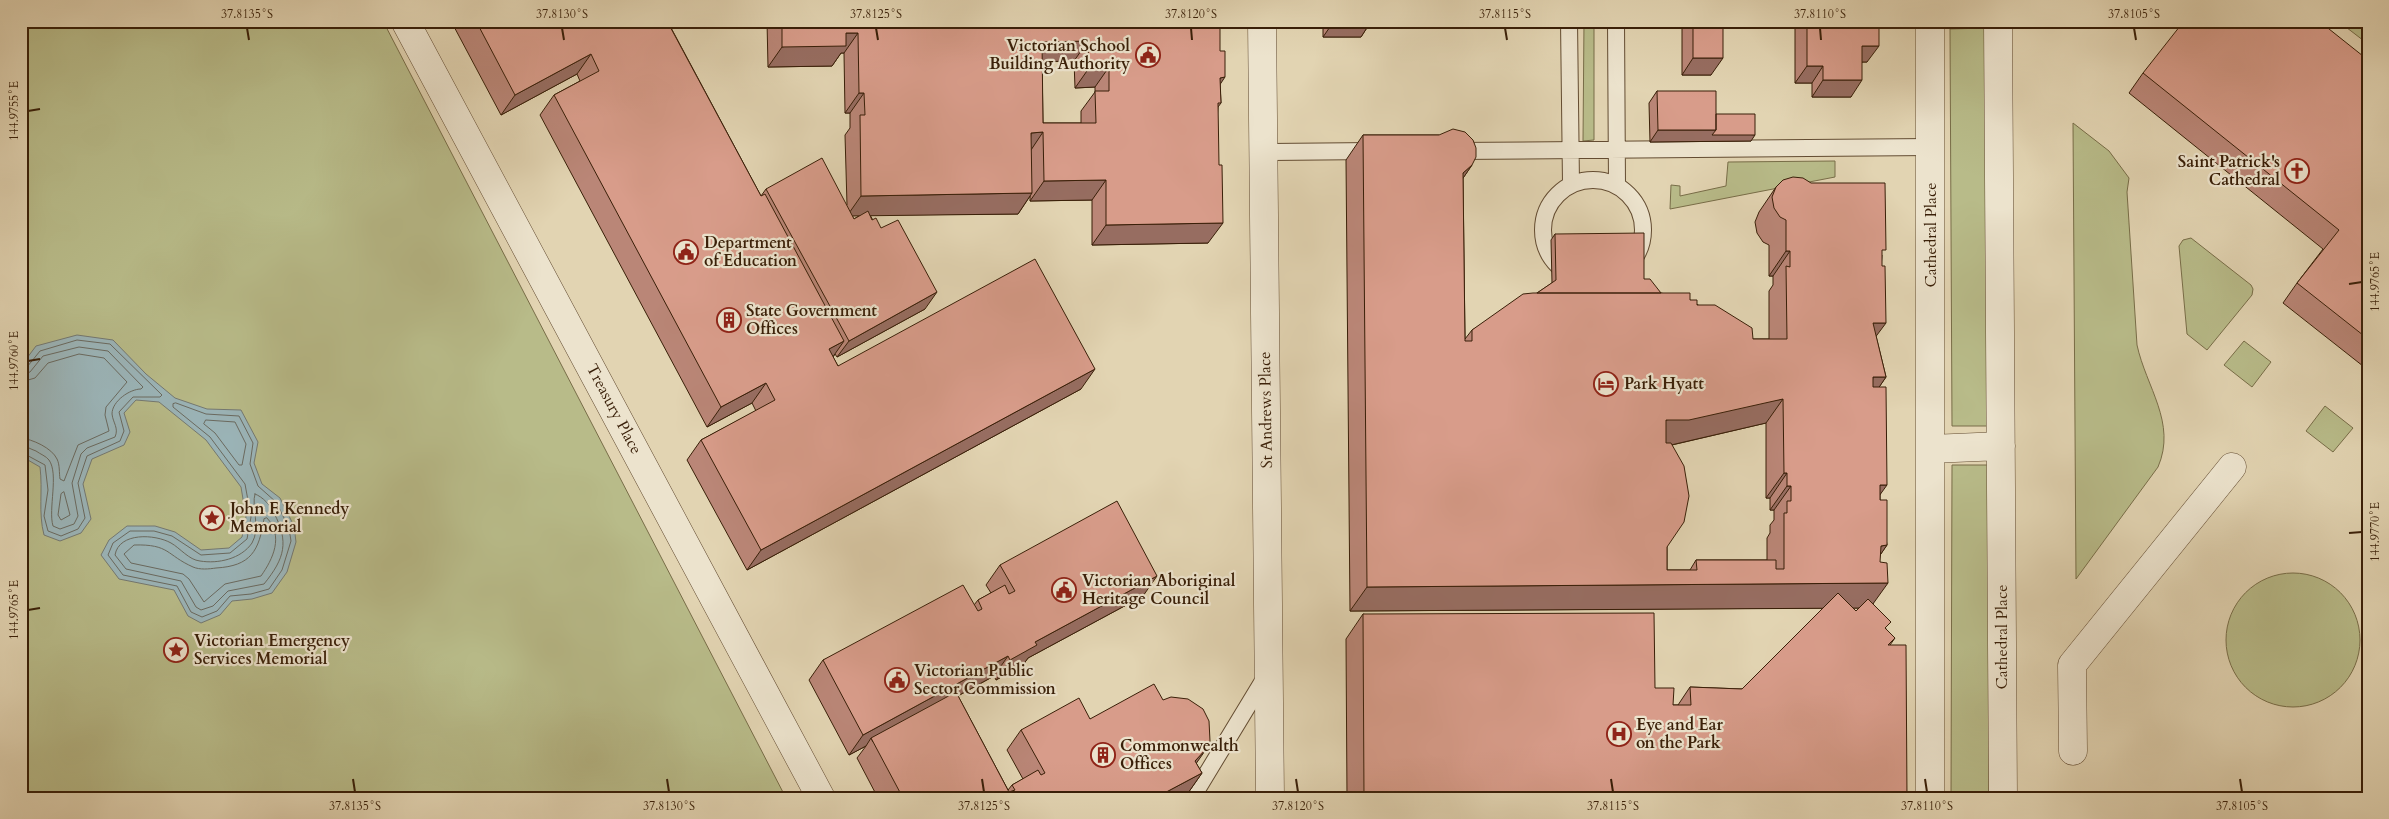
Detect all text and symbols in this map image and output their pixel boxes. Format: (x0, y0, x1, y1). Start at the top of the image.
text: 37.8135°S (221, 6, 273, 22)
text: 37.8130°S (536, 6, 588, 22)
text: 37.8125°S (850, 6, 902, 22)
text: 37.8120°S (1165, 6, 1217, 22)
text: 37.8115°S (1479, 6, 1531, 22)
text: 37.8110°S (1794, 6, 1846, 22)
text: 37.8105°S (2108, 6, 2160, 22)
place label: Victorian School Building Authority (989, 35, 1130, 75)
public building icon: Victorian School Building Authority (1135, 42, 1161, 68)
text: 144.9755°E (6, 81, 22, 141)
place label: Saint Patrick's Cathedral (2178, 151, 2280, 191)
church icon: Saint Patrick's Cathedral (2284, 158, 2310, 184)
street label: Cathedral Place (1920, 183, 1942, 287)
place label: Department of Education (704, 232, 798, 272)
public building icon: Department of Education (673, 239, 699, 265)
text: 144.9765°E (2367, 252, 2383, 312)
place label: State Government Offices (746, 300, 877, 340)
building icon: State Government Offices (716, 307, 742, 333)
text: 144.9760°E (6, 331, 22, 391)
street label: St Andrews Place (1254, 351, 1278, 469)
street label: Treasury Place (581, 360, 647, 458)
hotel icon: Park Hyatt (1593, 371, 1619, 397)
place label: Park Hyatt (1624, 373, 1704, 395)
place label: John F. Kennedy Memorial (228, 498, 349, 538)
text: 144.9770°E (2367, 502, 2383, 562)
place icon: John F. Kennedy Memorial (199, 505, 225, 531)
place label: Victorian Aboriginal Heritage Council (1082, 570, 1236, 610)
public building icon: Victorian Aboriginal Heritage Council (1051, 577, 1077, 603)
text: 144.9765°E (6, 580, 22, 640)
street label: Cathedral Place (1991, 585, 2013, 689)
place label: Victorian Emergency Services Memorial (194, 630, 350, 670)
place icon: Victorian Emergency Services Memorial (163, 637, 189, 663)
place label: Victorian Public Sector Commission (914, 660, 1057, 700)
public building icon: Victorian Public Sector Commission (884, 667, 910, 693)
place label: Eye and Ear on the Park (1636, 714, 1724, 754)
hospital icon: Eye and Ear on the Park (1606, 721, 1632, 747)
place label: Commonwealth Offices (1120, 735, 1239, 775)
building icon: Commonwealth Offices (1090, 742, 1116, 768)
text: 37.8135°S (329, 798, 381, 814)
text: 37.8130°S (643, 798, 695, 814)
text: 37.8125°S (958, 798, 1010, 814)
text: 37.8120°S (1272, 798, 1324, 814)
text: 37.8115°S (1587, 798, 1639, 814)
text: 37.8110°S (1901, 798, 1953, 814)
text: 37.8105°S (2216, 798, 2268, 814)

